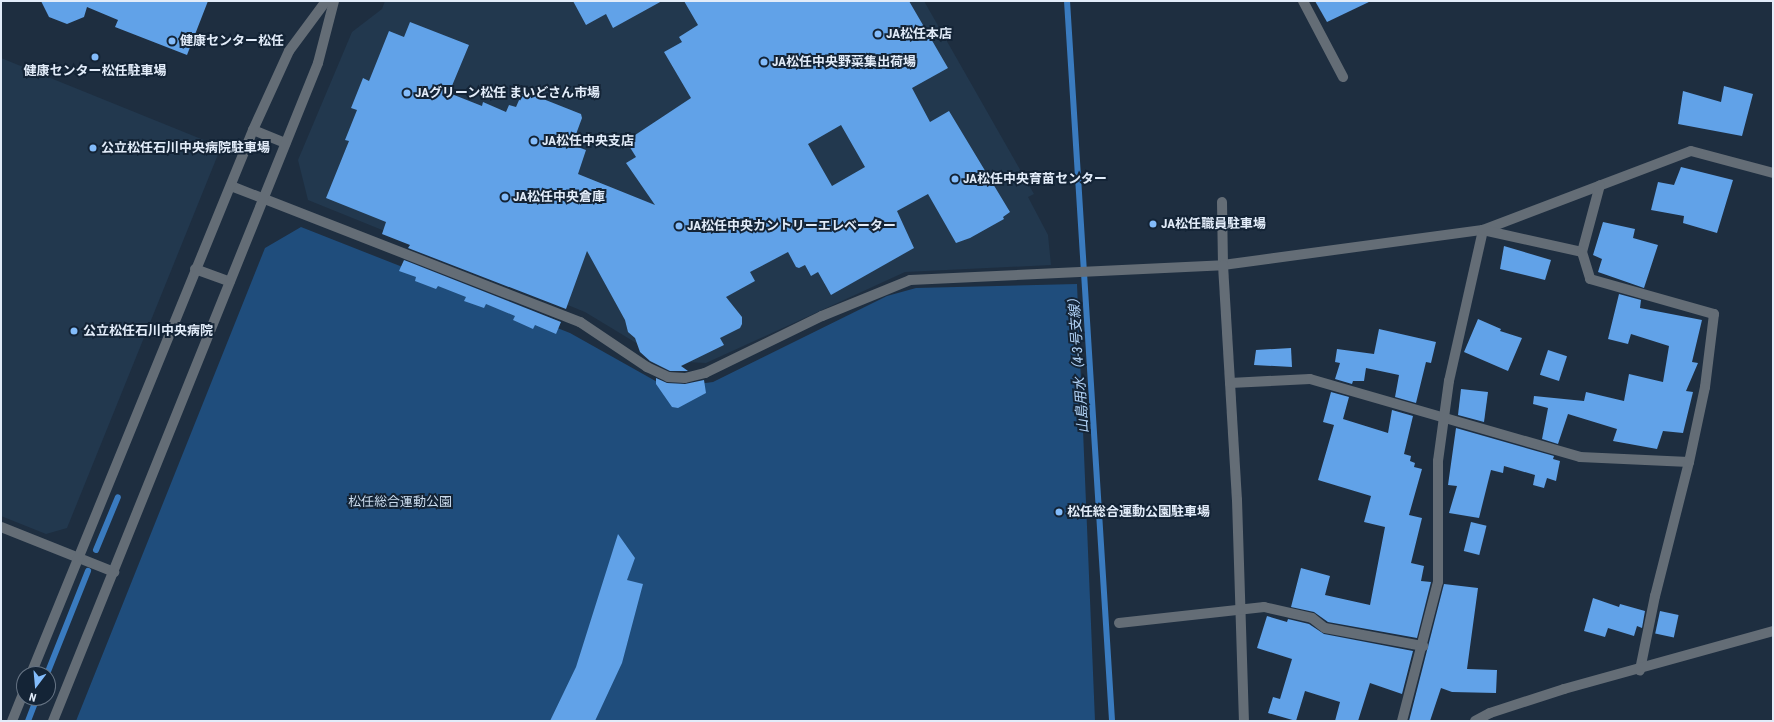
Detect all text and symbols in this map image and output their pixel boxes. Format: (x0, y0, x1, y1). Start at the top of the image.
place label: JA松任本店 (886, 26, 952, 42)
marker: JA松任本店 (873, 29, 883, 39)
place label: 健康センター松任 (180, 33, 284, 49)
marker: 健康センター松任 (167, 36, 177, 46)
marker: 健康センター松任駐車場 (90, 52, 100, 62)
place label: JA松任中央野菜集出荷場 (772, 54, 916, 70)
marker: JA松任中央野菜集出荷場 (759, 57, 769, 67)
place label: 健康センター松任駐車場 (24, 63, 166, 79)
place label: JAグリーン松任 まいどさん市場 (415, 85, 601, 101)
marker: JAグリーン松任 まいどさん市場 (402, 88, 412, 98)
place label: JA松任中央支店 (542, 133, 634, 149)
marker: JA松任中央支店 (529, 136, 539, 146)
place label: 公立松任石川中央病院駐車場 (101, 140, 270, 156)
marker: 公立松任石川中央病院駐車場 (88, 143, 98, 153)
place label: JA松任中央育苗センター (963, 171, 1107, 187)
marker: JA松任中央育苗センター (950, 174, 960, 184)
place label: JA松任中央倉庫 (513, 189, 605, 205)
marker: JA松任中央倉庫 (500, 192, 510, 202)
place label: JA松任職員駐車場 (1161, 216, 1266, 232)
place label: JA松任中央カントリーエレベーター (687, 218, 896, 234)
marker: JA松任職員駐車場 (1148, 219, 1158, 229)
marker: JA松任中央カントリーエレベーター (674, 221, 684, 231)
water label: 山島用水（4-3号支線） (1065, 290, 1091, 434)
place label: 公立松任石川中央病院 (83, 323, 213, 339)
marker: 公立松任石川中央病院 (68, 325, 80, 337)
park label: 松任総合運動公園 (348, 494, 452, 510)
place label: 松任総合運動公園駐車場 (1067, 504, 1210, 520)
marker: 松任総合運動公園駐車場 (1054, 507, 1064, 517)
north arrow (16, 666, 56, 706)
text: N (28, 690, 38, 704)

